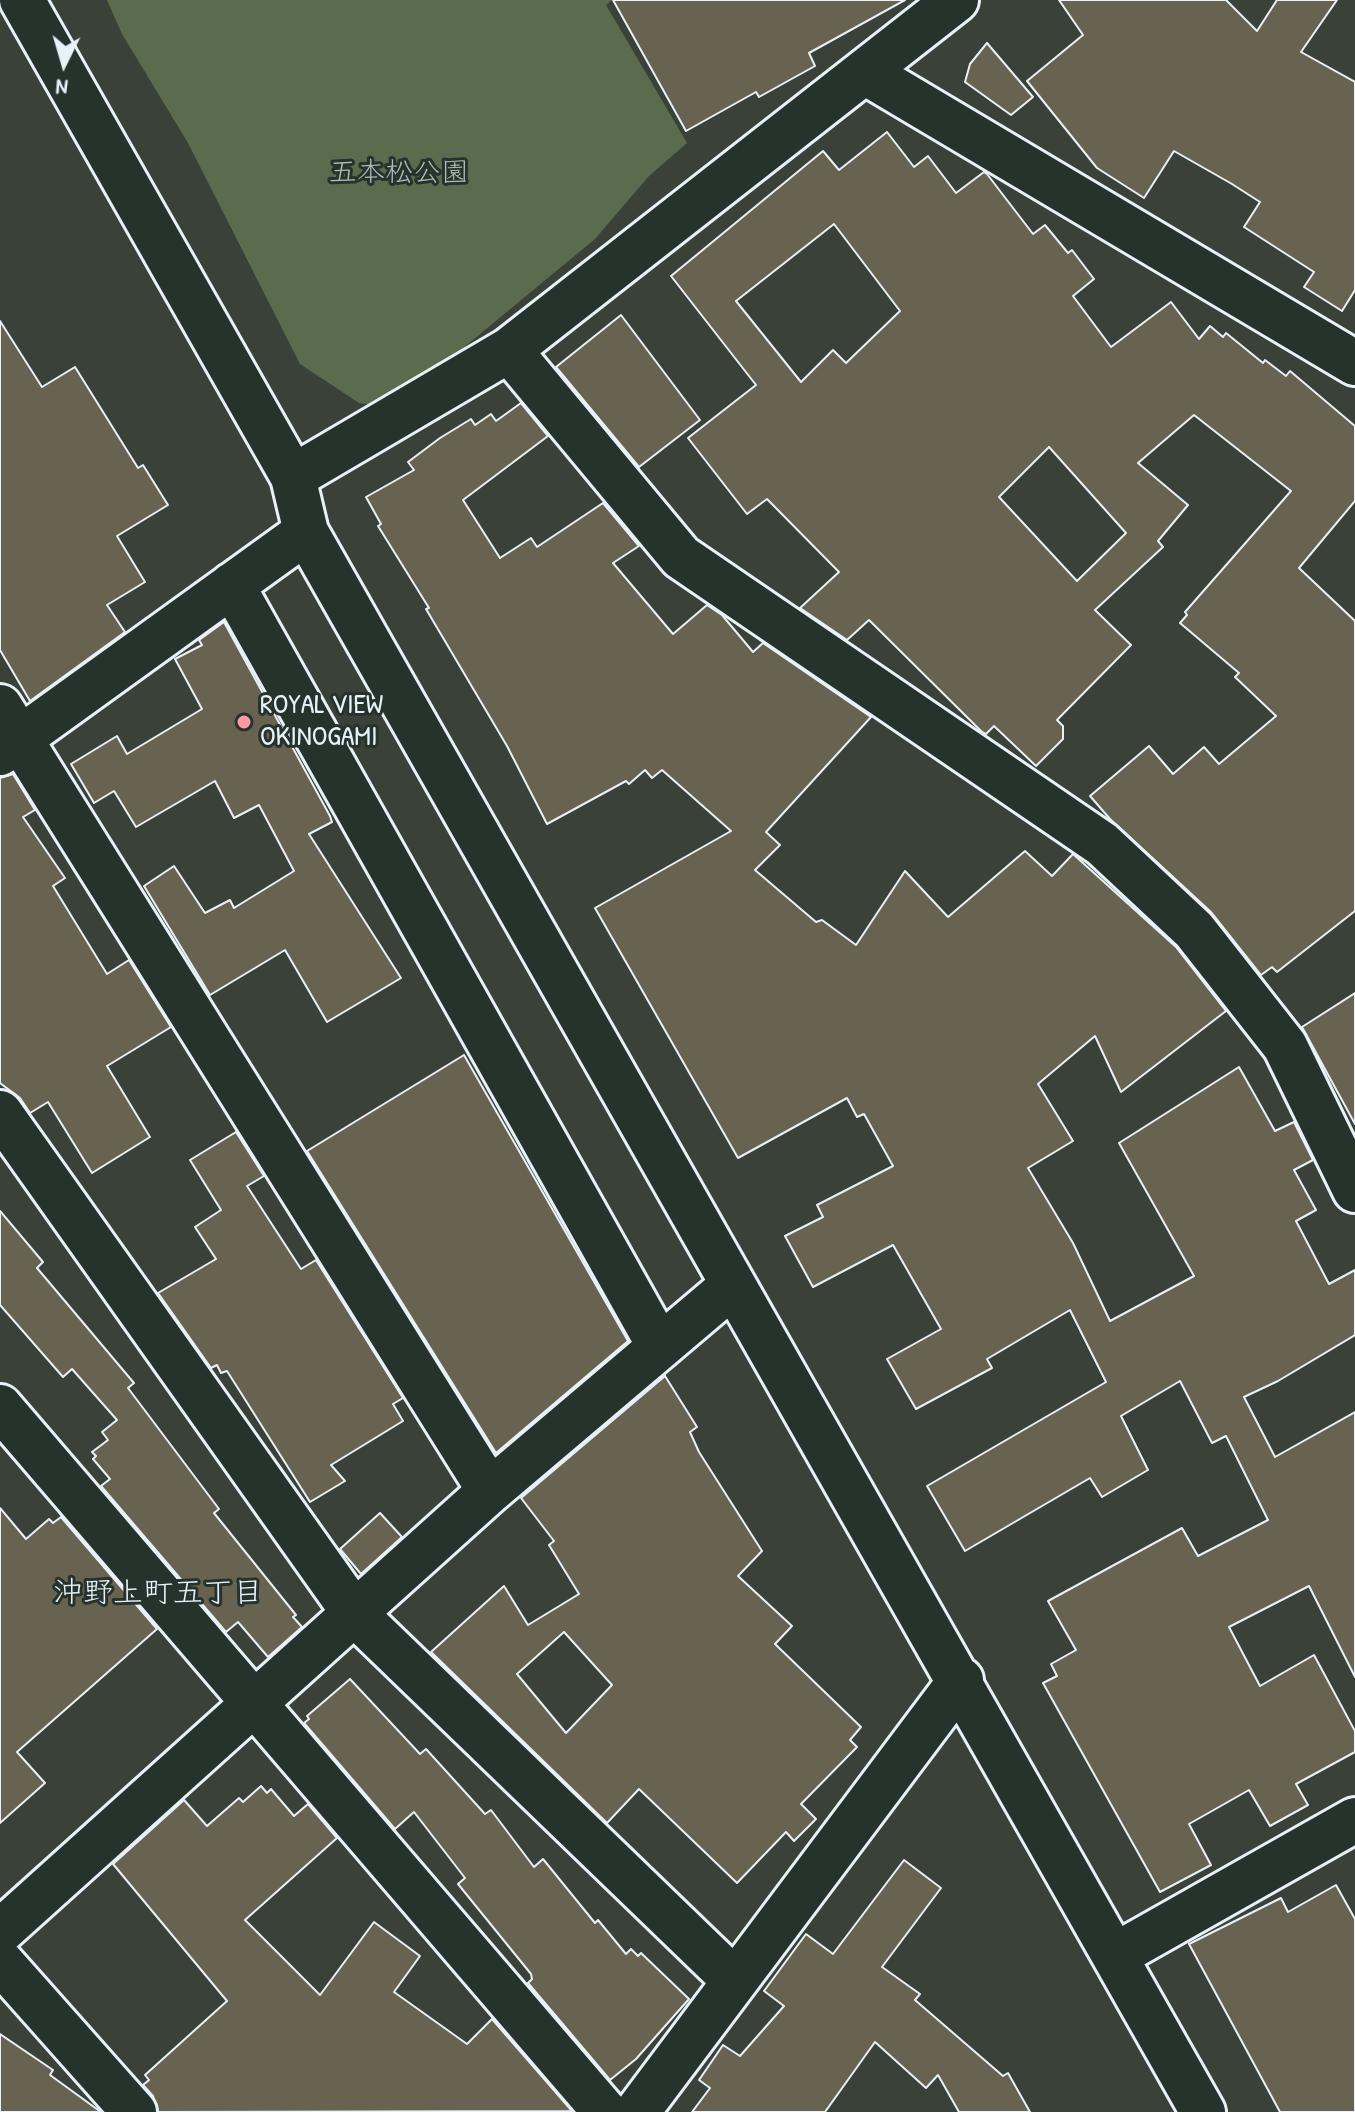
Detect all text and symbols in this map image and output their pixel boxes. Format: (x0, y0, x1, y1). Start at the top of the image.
north arrow (24, 24, 104, 104)
text: N (55, 72, 69, 103)
park label: 五本松公園 (329, 157, 469, 191)
place label: ROYAL VIEW OKINOGAMI (260, 689, 383, 755)
marker: ROYAL VIEW OKINOGAMI (235, 713, 253, 731)
district label: 沖野上町五丁目 (53, 1576, 263, 1612)

